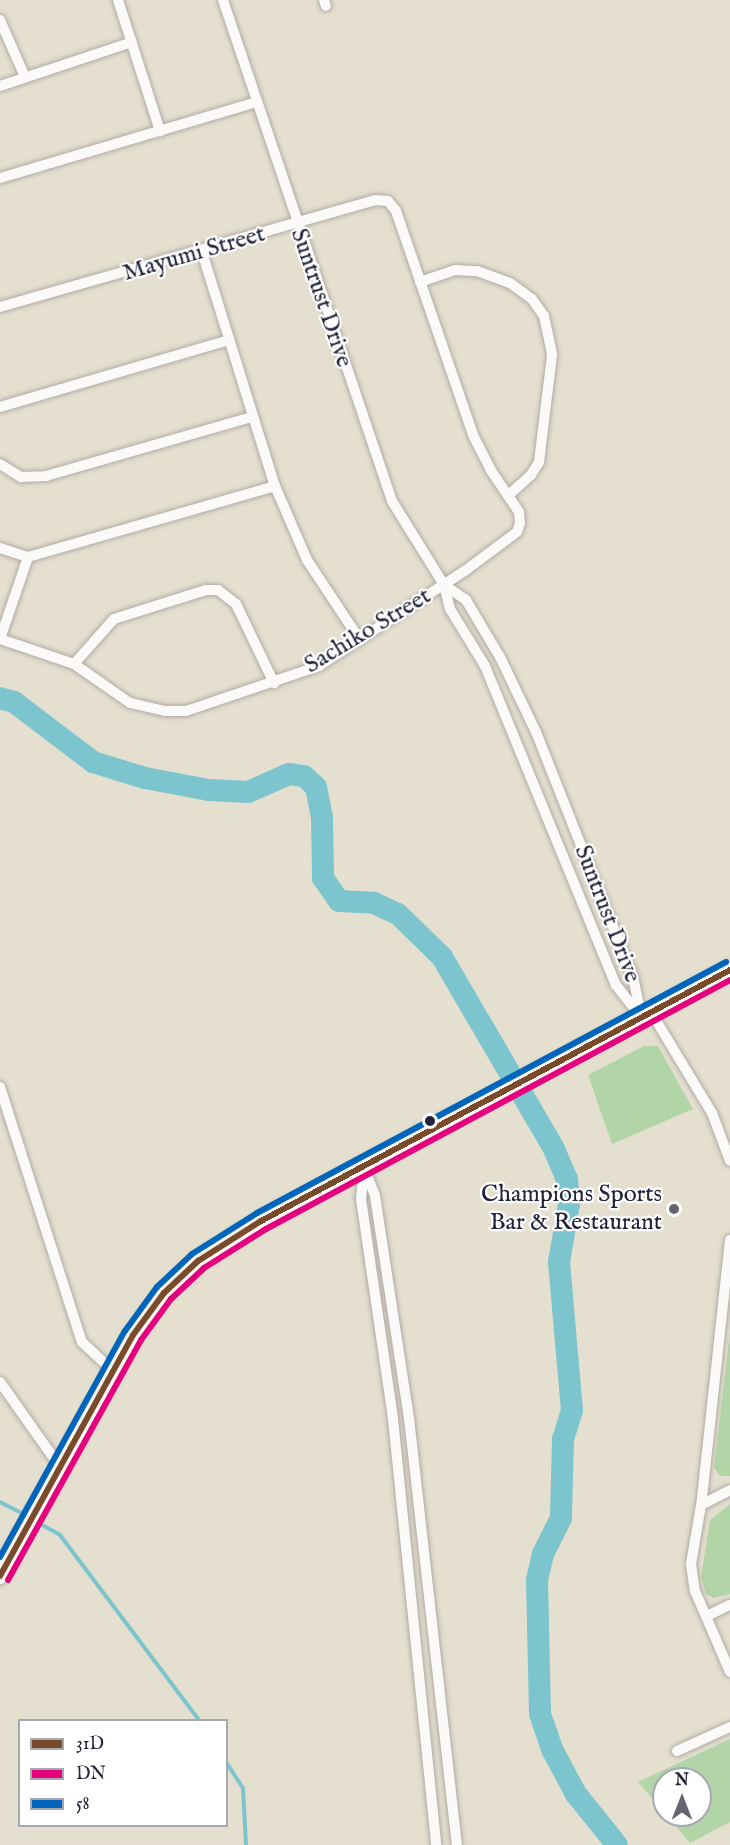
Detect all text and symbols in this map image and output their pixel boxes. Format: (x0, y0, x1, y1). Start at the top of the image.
street label: Mayumi Street (119, 220, 269, 288)
street label: Suntrust Drive (284, 225, 358, 371)
street label: Sachiko Street (299, 582, 437, 680)
street label: Suntrust Drive (568, 841, 646, 987)
unlabelled marker (424, 1115, 436, 1127)
place label: Champions Sports Bar & Restaurant (481, 1181, 662, 1237)
marker: Champions Sports Bar & Restaurant (667, 1202, 681, 1216)
legend (18, 1719, 228, 1827)
text: 31D (76, 1733, 104, 1756)
text: DN (76, 1763, 106, 1786)
north arrow (652, 1767, 712, 1827)
text: N (675, 1771, 689, 1791)
text: 58 (76, 1793, 90, 1816)

